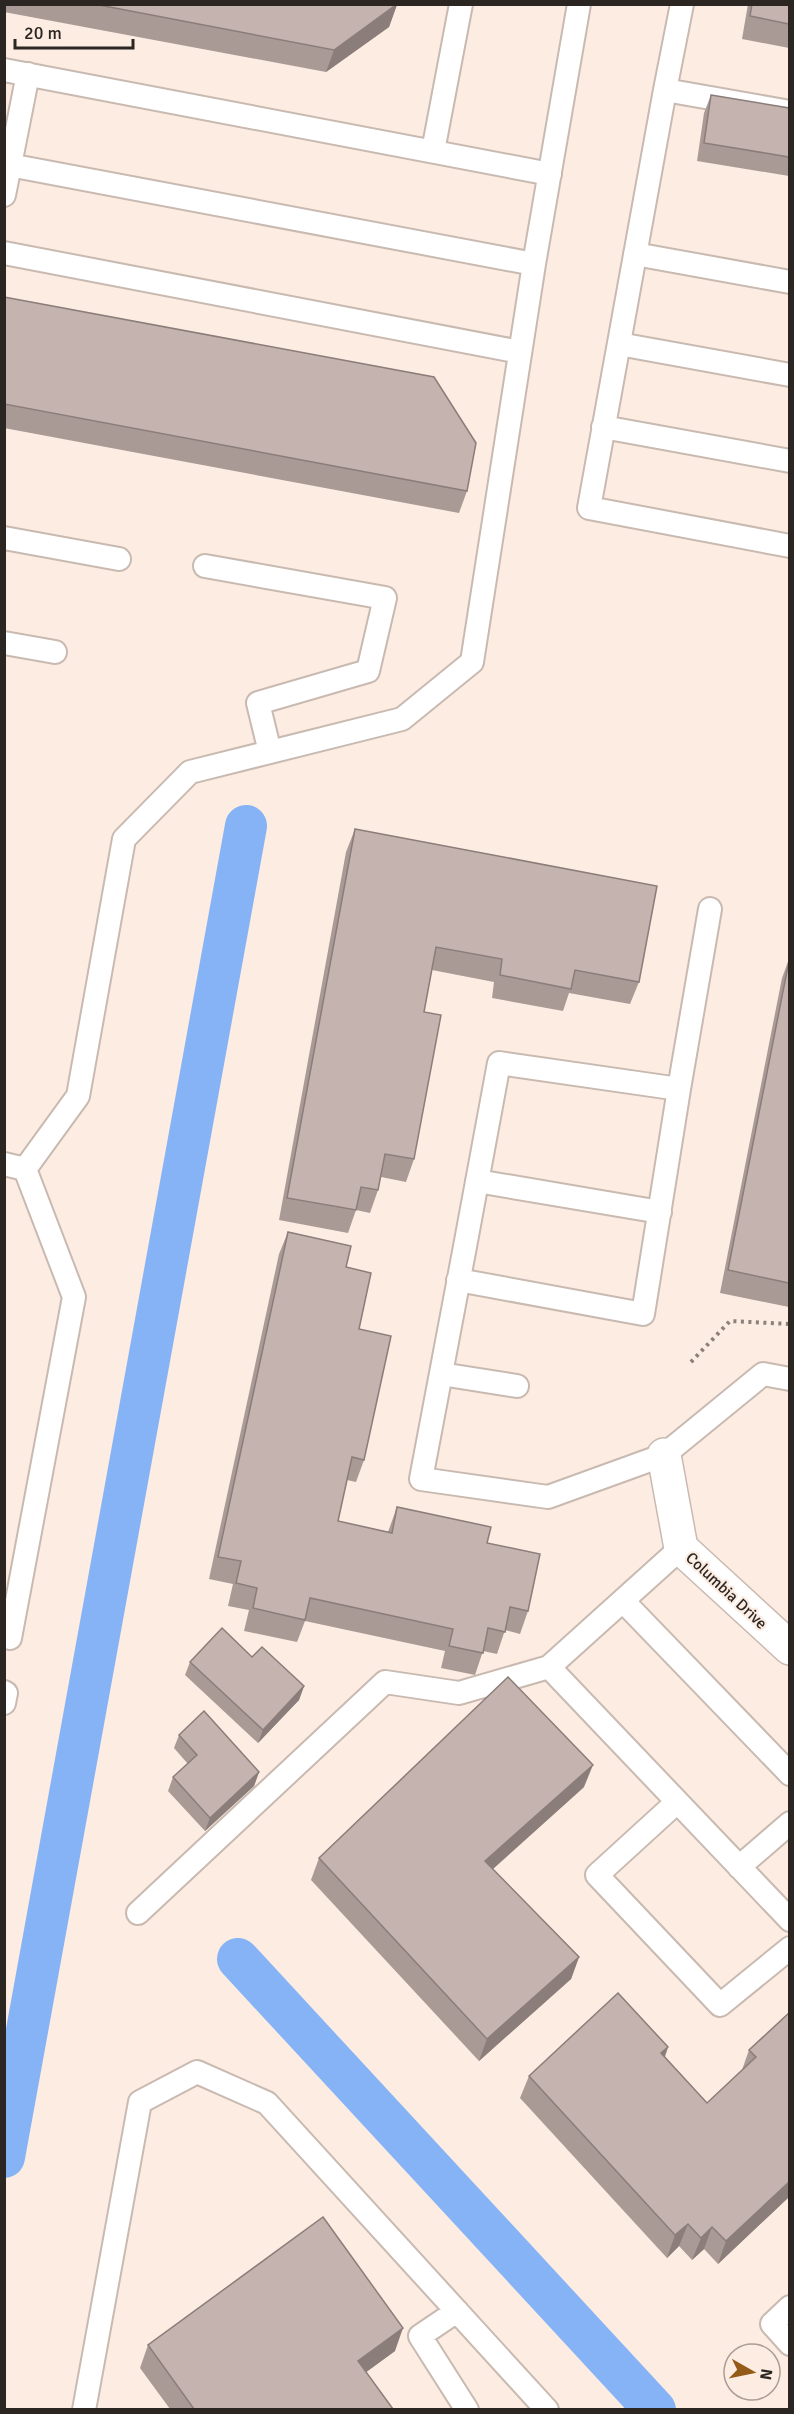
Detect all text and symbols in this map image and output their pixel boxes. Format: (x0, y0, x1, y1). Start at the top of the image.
scale bar (15, 12, 134, 50)
text: 20 m (24, 22, 62, 44)
street label: Columbia Drive (681, 1548, 771, 1634)
north arrow (722, 2342, 782, 2402)
text: N (755, 2367, 777, 2381)

